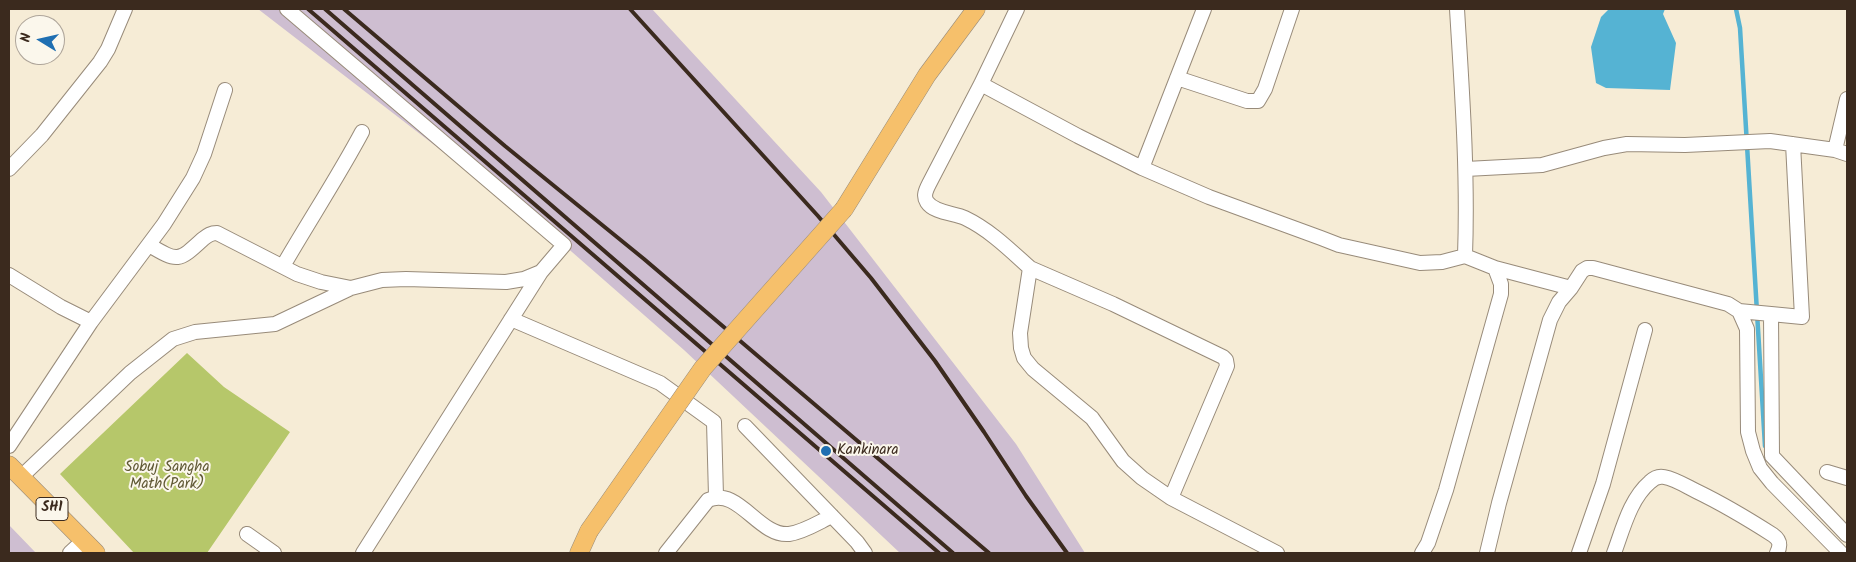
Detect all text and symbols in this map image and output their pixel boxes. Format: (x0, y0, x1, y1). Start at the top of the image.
north arrow (15, 15, 65, 65)
text: N (15, 32, 38, 44)
place label: Kankinara (837, 442, 899, 460)
marker: Kankinara (819, 444, 833, 458)
park label: Sobuj Sangha Math(Park) (125, 459, 209, 494)
road number: SH1 (36, 498, 68, 520)

